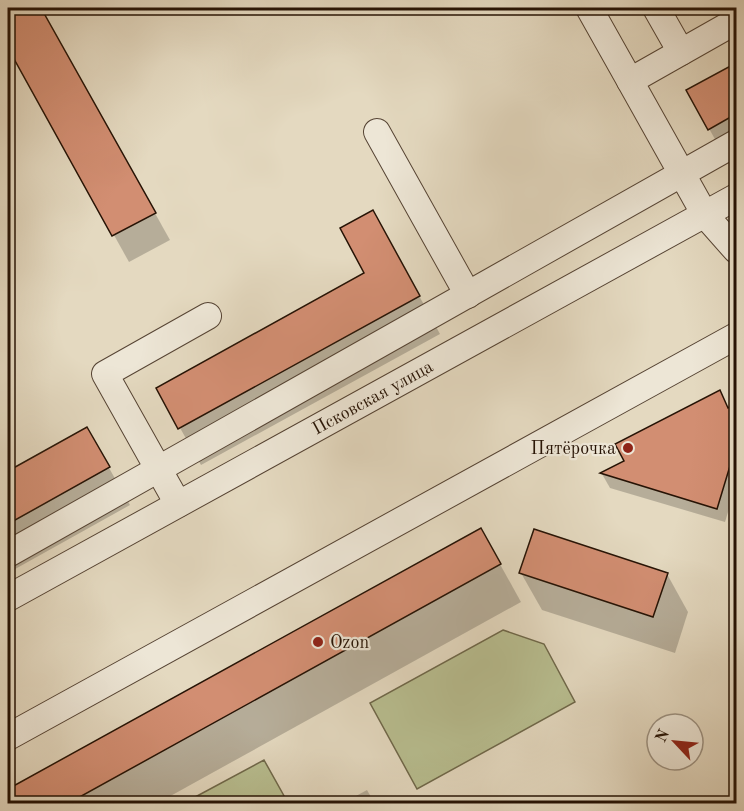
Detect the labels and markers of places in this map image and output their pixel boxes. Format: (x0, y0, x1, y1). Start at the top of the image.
place label: Пятёрочка (531, 440, 616, 458)
marker: Пятёрочка (621, 441, 635, 455)
place label: Ozon (330, 634, 369, 652)
marker: Ozon (311, 635, 325, 649)

